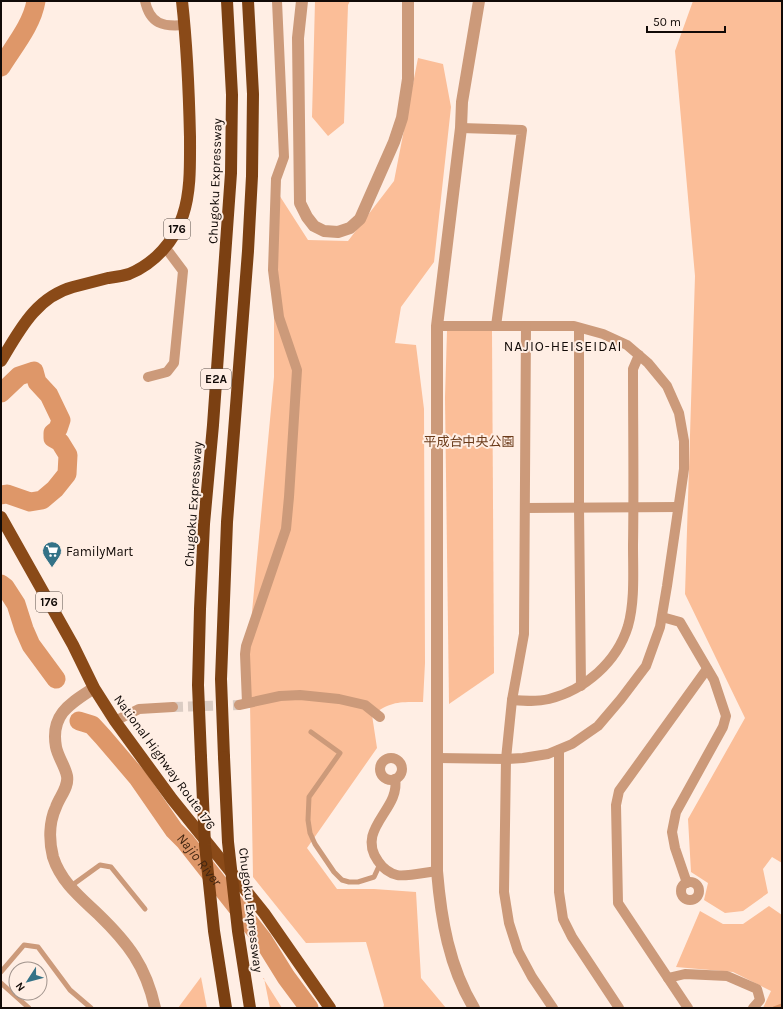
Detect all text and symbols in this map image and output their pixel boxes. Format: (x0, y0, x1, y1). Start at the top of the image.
scale bar (647, 8, 725, 34)
text: 50 m (653, 15, 681, 29)
street label: Chugoku Expressway (205, 118, 225, 244)
road number: 176 (164, 219, 190, 239)
district label: NAJIO-HEISEIDAI (504, 338, 622, 355)
road number: E2A (201, 369, 231, 389)
park label: 平成台中央公園 (423, 434, 515, 449)
street label: Chugoku Expressway (181, 441, 205, 567)
supermarket icon: FamilyMart (41, 540, 63, 568)
place label: FamilyMart (66, 544, 133, 559)
road number: 176 (36, 592, 62, 612)
street label: National Highway Route 176 (111, 692, 219, 832)
water label: Najio River (173, 829, 226, 890)
street label: Chugoku Expressway (236, 847, 266, 973)
north arrow (8, 961, 48, 1001)
text: N (13, 980, 28, 994)

